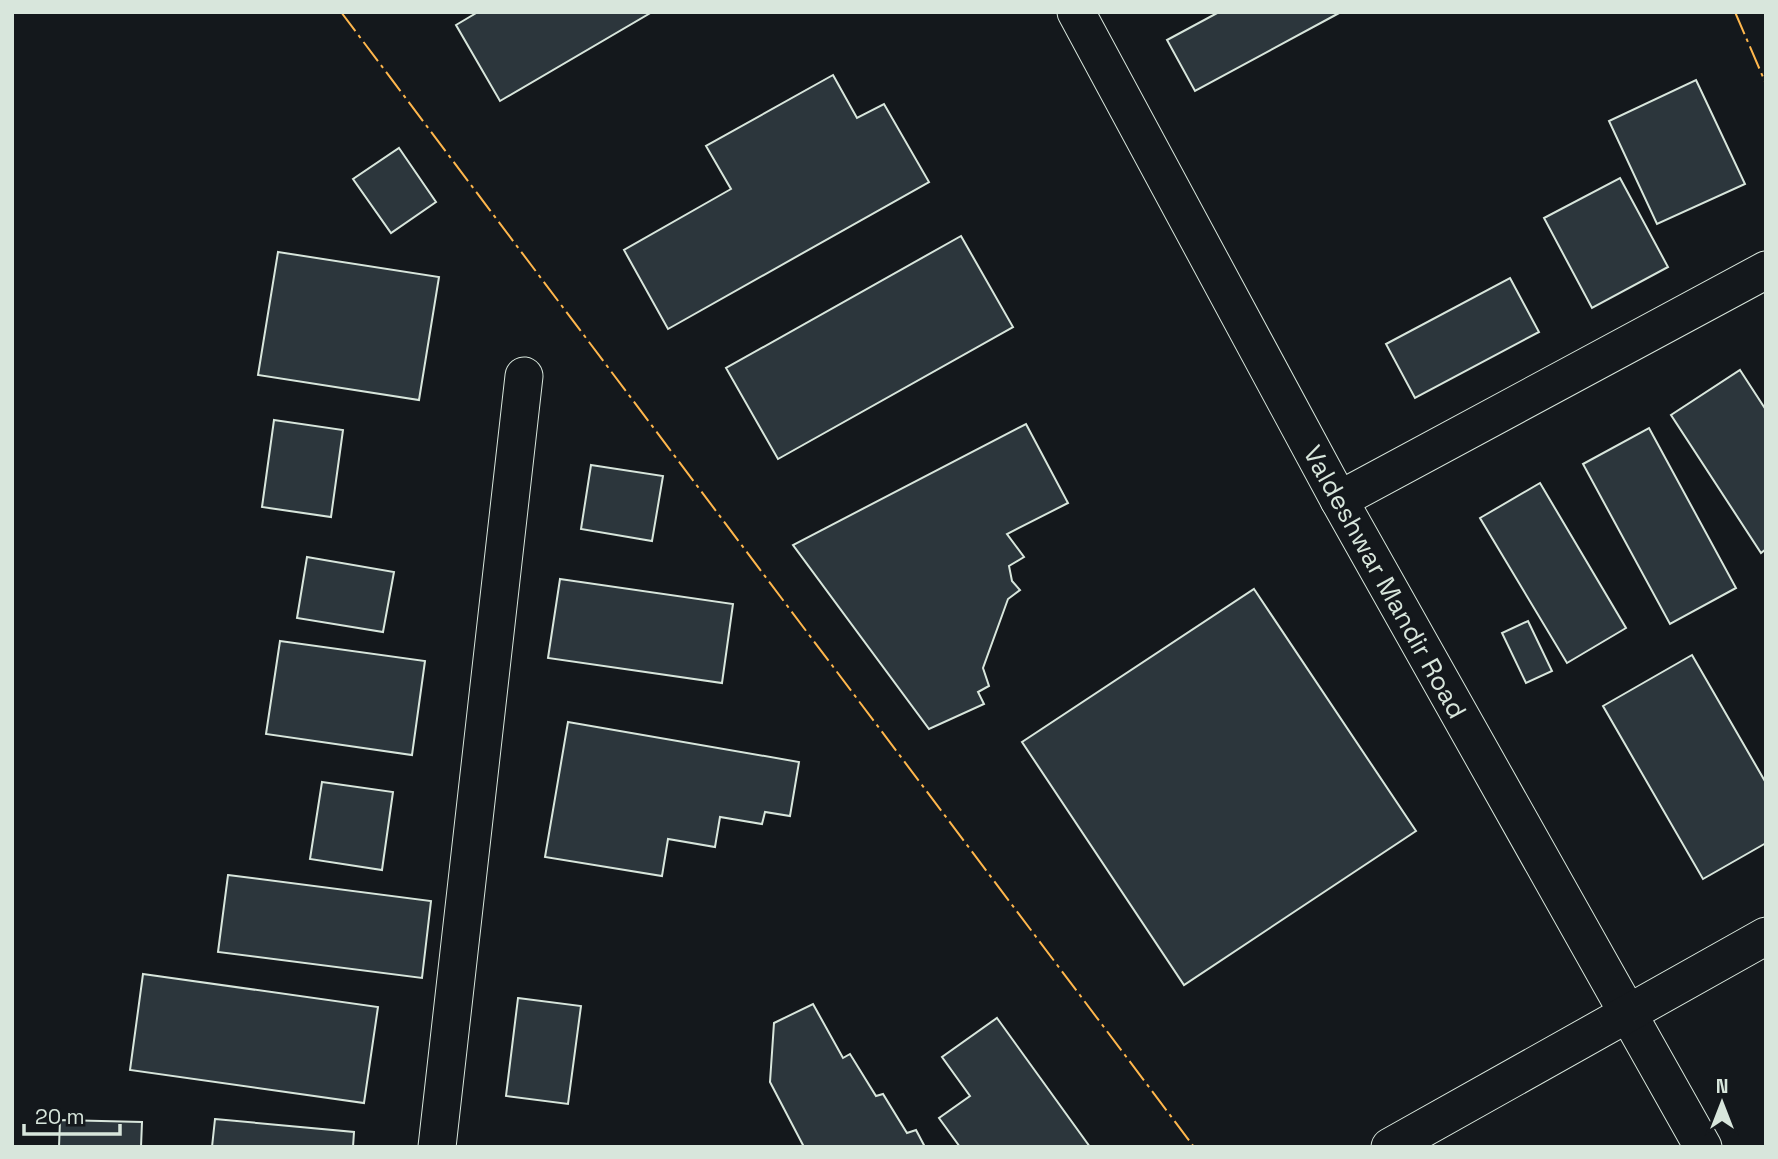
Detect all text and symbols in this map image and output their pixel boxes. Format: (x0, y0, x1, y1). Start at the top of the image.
street label: Valdeshwar Mandir Road (1296, 440, 1474, 724)
north arrow (1687, 1068, 1757, 1138)
text: N (1716, 1074, 1728, 1099)
scale bar (24, 1092, 121, 1136)
text: 20 m (35, 1103, 85, 1130)

